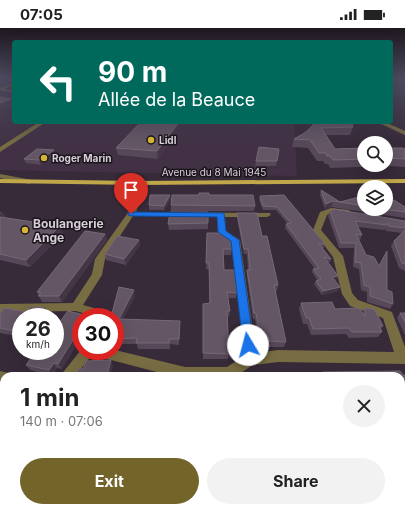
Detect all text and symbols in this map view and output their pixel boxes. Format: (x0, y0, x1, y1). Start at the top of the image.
text: 07:05 (20, 5, 63, 24)
text: 90 m (98, 55, 167, 89)
icon: left (32, 56, 84, 108)
text: Allée de la Beauce (98, 89, 255, 110)
place label: Lidl (159, 134, 177, 146)
marker: Lidl (146, 135, 156, 145)
map controls (357, 136, 393, 216)
button: search (357, 136, 393, 172)
place label: Roger Marin (52, 152, 112, 165)
marker: Roger Marin (39, 153, 49, 163)
street label: Avenue du 8 Mai 1945 (162, 166, 266, 178)
pin (114, 173, 148, 214)
icon: arrive (120, 179, 142, 201)
button: layers (357, 180, 393, 216)
place label: Boulangerie Ange (33, 216, 104, 245)
marker: Boulangerie Ange (20, 225, 30, 235)
speed limit sign: 30 (72, 308, 124, 360)
text: 26 (25, 317, 51, 341)
position arrow (227, 324, 269, 366)
text: km/h (26, 338, 50, 350)
text: 1 min (20, 383, 79, 412)
button: close (343, 385, 385, 427)
text: 140 m · 07:06 (20, 413, 103, 429)
button: Exit (20, 458, 199, 504)
button: Share (207, 458, 385, 504)

